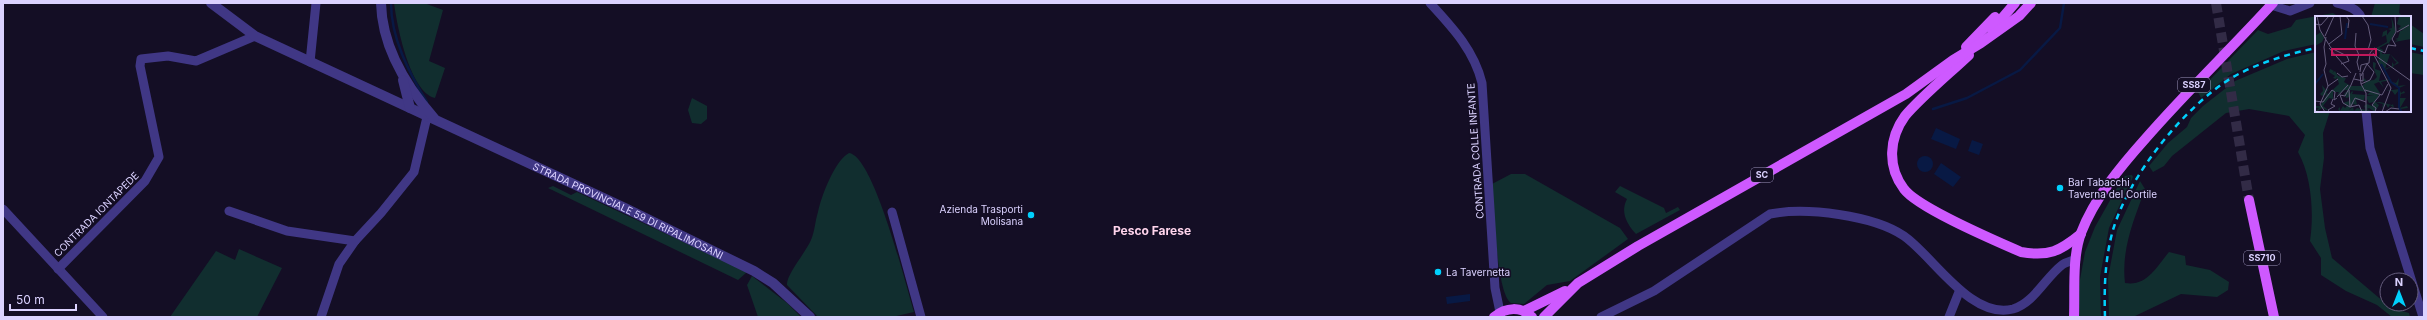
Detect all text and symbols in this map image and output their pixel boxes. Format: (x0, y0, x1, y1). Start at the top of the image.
inset map (2315, 16, 2411, 112)
road number: SS87 (2178, 78, 2210, 92)
street label: CONTRADA COLLE INFANTE (1464, 83, 1486, 219)
street label: STRADA PROVINCIALE 59 DI RIPALIMOSANI (531, 160, 725, 261)
road number: SC (1751, 168, 1773, 182)
street label: CONTRADA IONTAPEDE (51, 169, 141, 259)
place label: Bar Tabacchi Taverna del Cortile (2068, 176, 2157, 200)
marker: Bar Tabacchi Taverna del Cortile (2055, 183, 2065, 193)
place label: Azienda Trasporti Molisana (940, 203, 1023, 227)
marker: Azienda Trasporti Molisana (1026, 210, 1036, 220)
district label: Pesco Farese (1113, 223, 1191, 238)
road number: SS710 (2244, 251, 2280, 265)
place label: La Tavernetta (1446, 266, 1510, 278)
marker: La Tavernetta (1433, 267, 1443, 277)
north arrow (2379, 272, 2419, 312)
text: N (2395, 275, 2403, 289)
scale bar (10, 286, 76, 312)
text: 50 m (16, 292, 45, 307)

